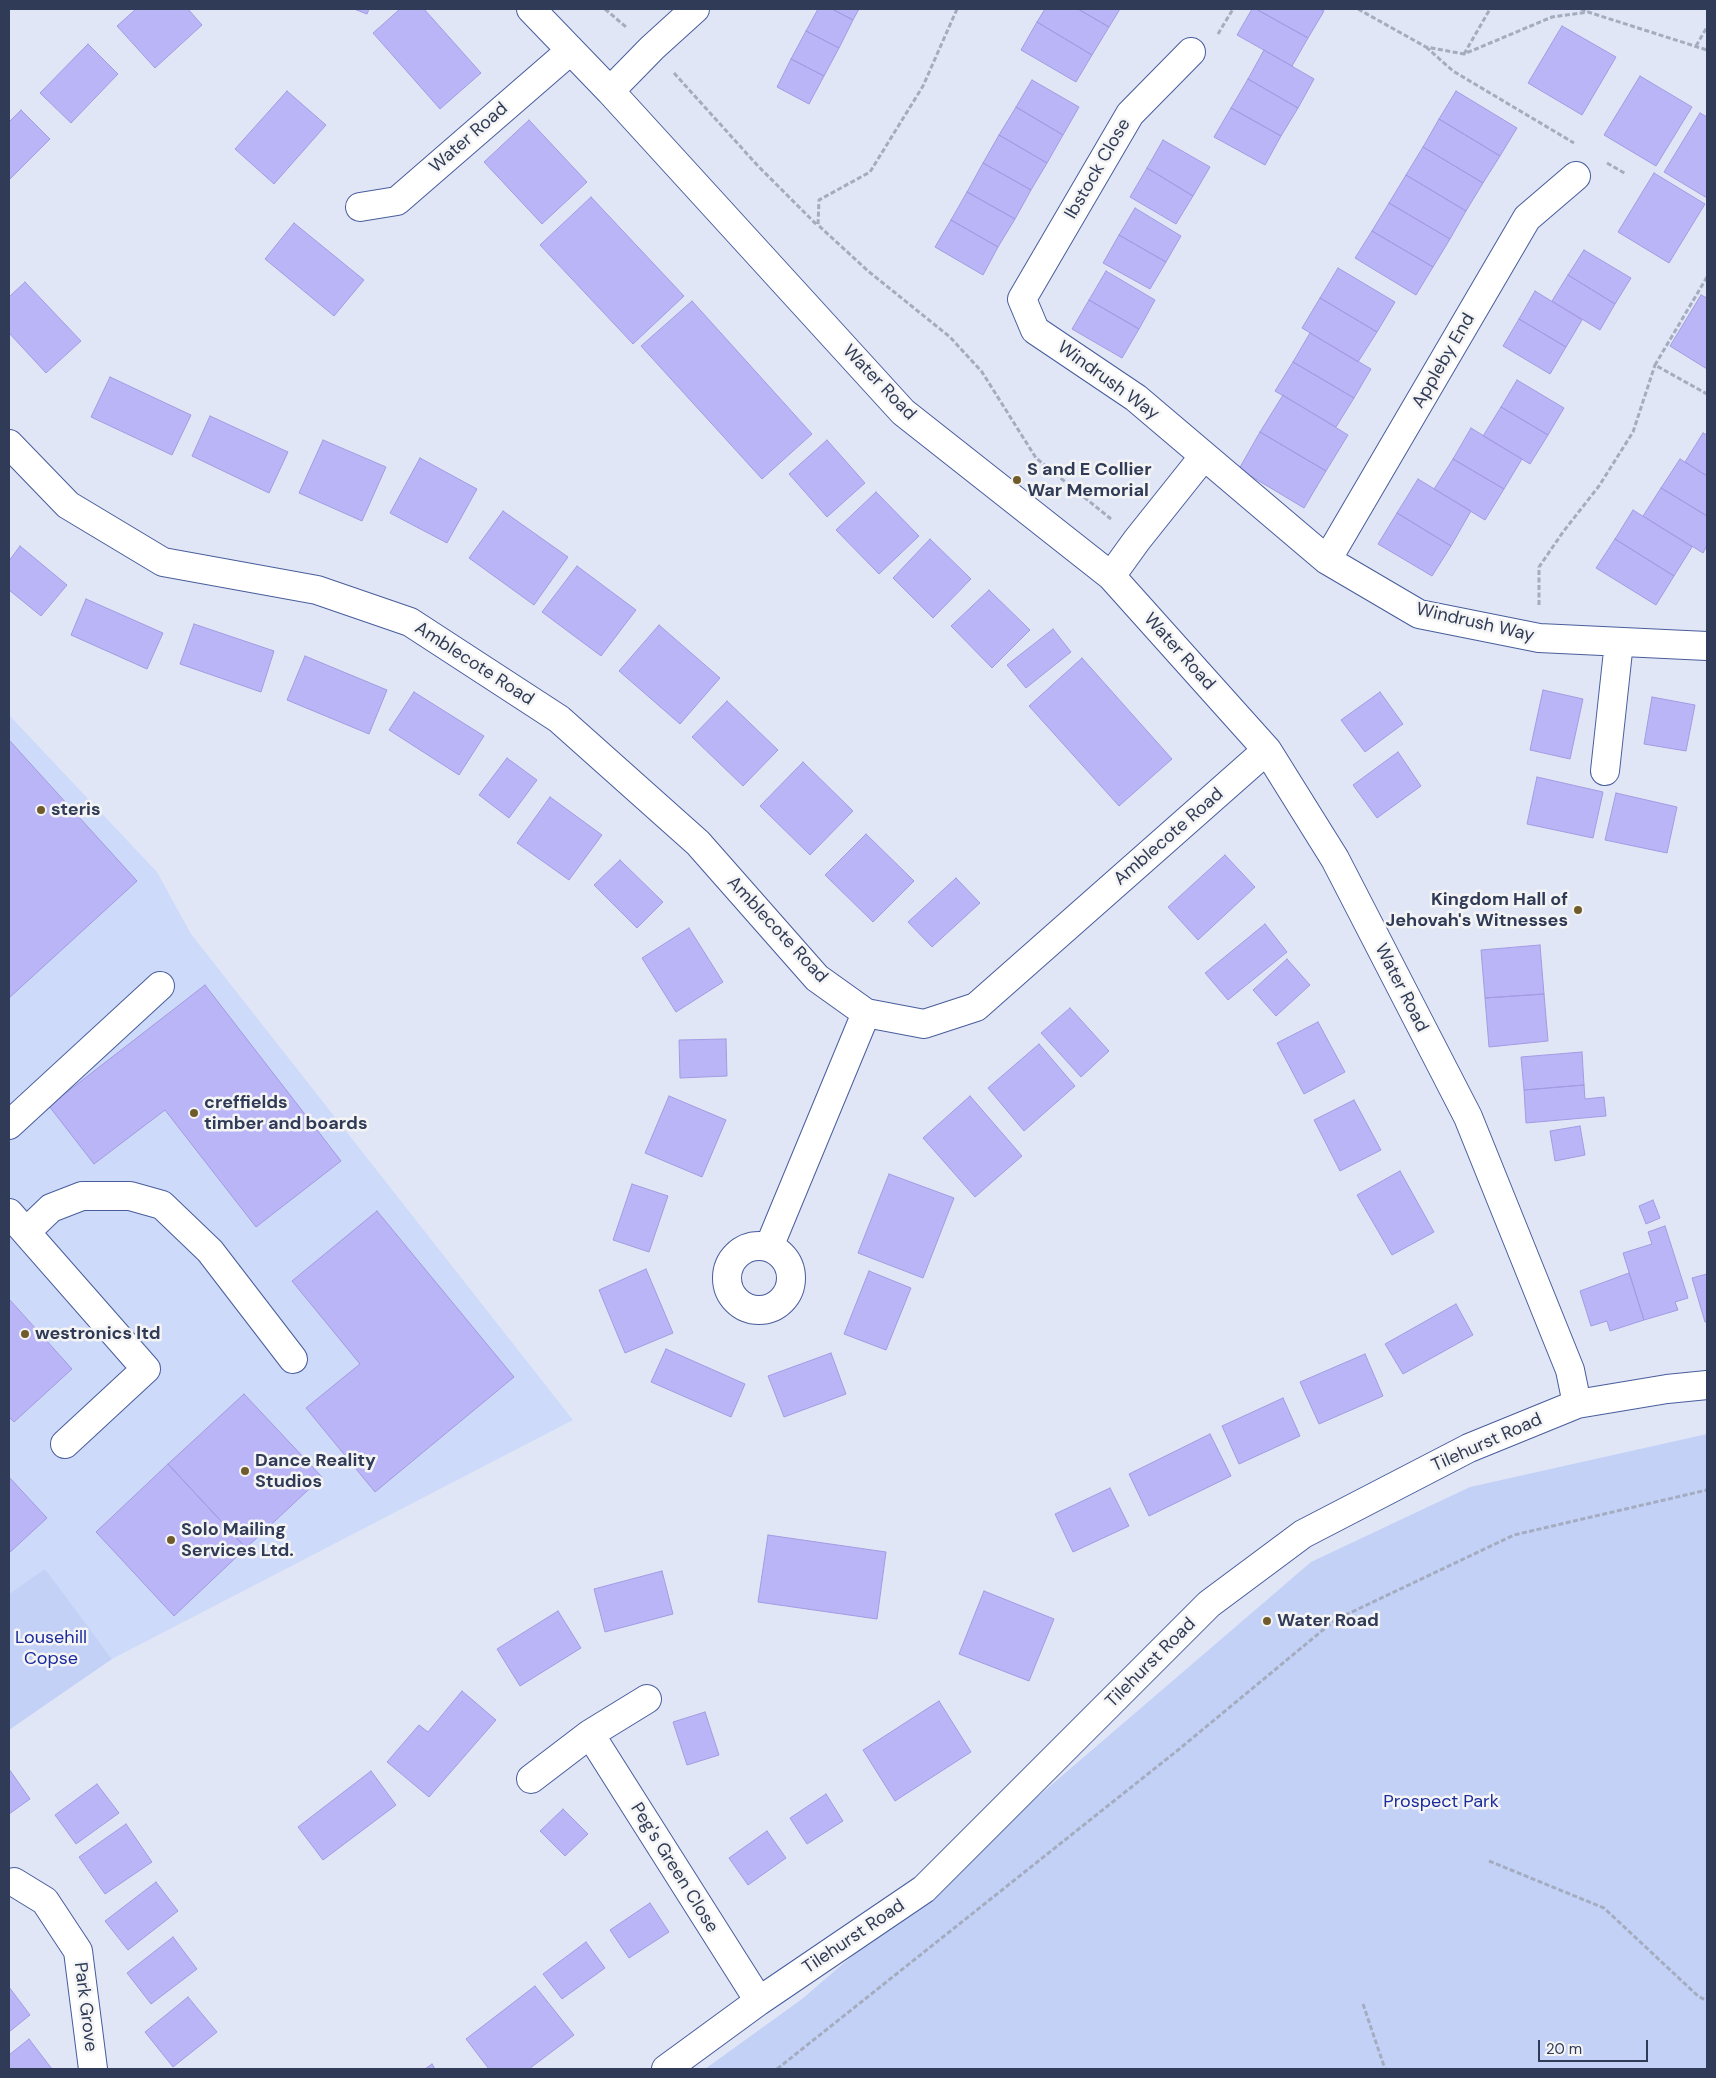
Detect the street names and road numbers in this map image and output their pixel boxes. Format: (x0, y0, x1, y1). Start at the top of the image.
street label: Water Road (426, 98, 512, 178)
street label: Ibstock Close (1060, 115, 1136, 223)
street label: Appleby End (1408, 310, 1480, 412)
street label: Windrush Way (1053, 337, 1163, 425)
street label: Water Road (838, 341, 920, 425)
street label: Windrush Way (1414, 599, 1536, 647)
street label: Water Road (1139, 609, 1219, 695)
street label: Amblecote Road (410, 617, 538, 711)
street label: Amblecote Road (1110, 784, 1228, 890)
street label: Amblecote Road (722, 872, 832, 988)
street label: Water Road (1369, 940, 1433, 1036)
street label: Tilehurst Road (1429, 1409, 1545, 1477)
street label: Tilehurst Road (1102, 1614, 1200, 1712)
street label: Peg's Green Close (625, 1799, 723, 1937)
street label: Tilehurst Road (799, 1895, 909, 1979)
street label: Park Grove (69, 1961, 101, 2053)

